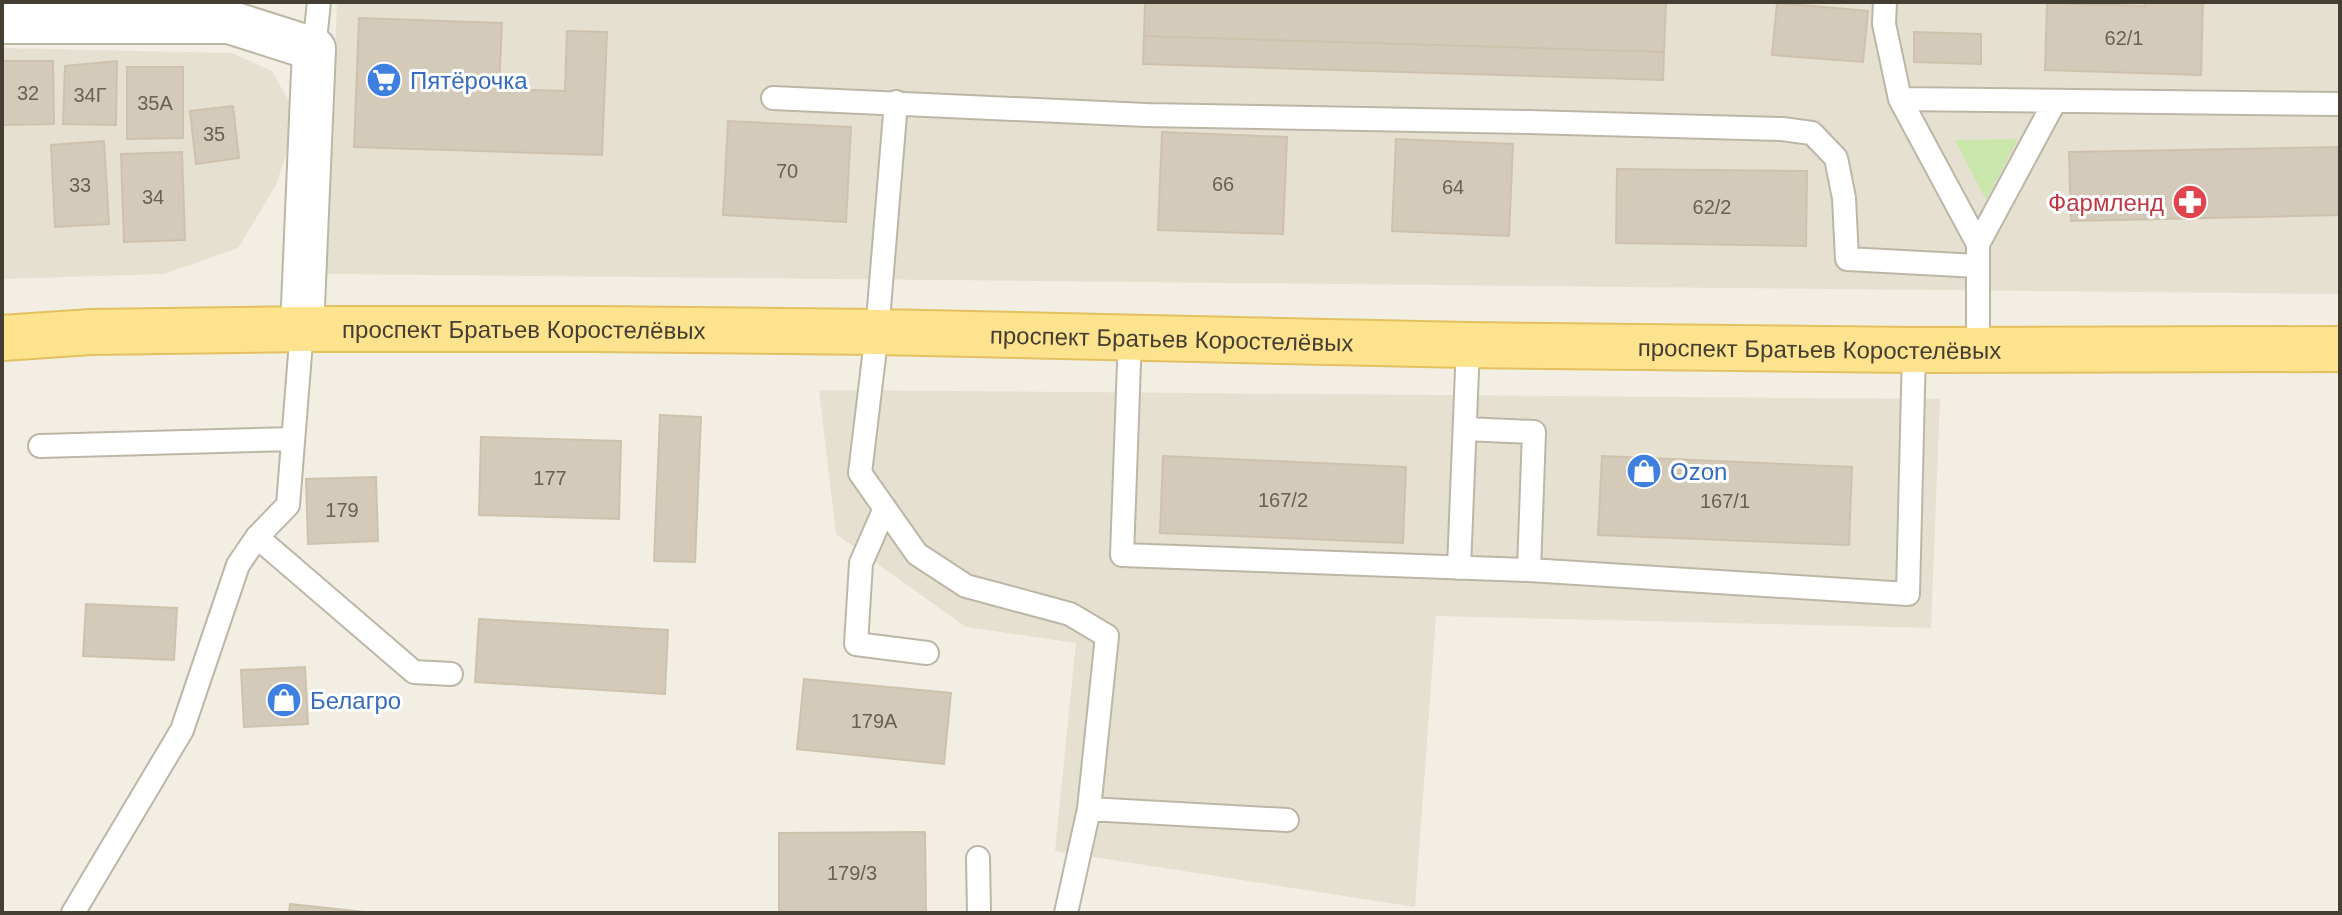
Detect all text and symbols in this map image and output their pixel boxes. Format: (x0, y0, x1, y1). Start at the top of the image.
house number: 62/1 (2105, 27, 2143, 49)
supermarket icon: Пятёрочка (365, 61, 403, 99)
place label: Пятёрочка (410, 67, 528, 94)
house number: 32 (17, 82, 39, 104)
house number: 34Г (73, 84, 107, 106)
house number: 35А (137, 92, 173, 114)
house number: 35 (203, 123, 225, 145)
house number: 70 (776, 160, 798, 182)
house number: 66 (1212, 173, 1234, 195)
house number: 33 (69, 174, 91, 196)
house number: 64 (1442, 176, 1464, 198)
pharmacy icon: Фармленд (2171, 183, 2209, 221)
house number: 34 (142, 186, 164, 208)
place label: Фармленд (2048, 189, 2164, 216)
house number: 62/2 (1693, 196, 1731, 218)
street label: проспект Братьев Коростелёвых (342, 316, 706, 344)
street label: проспект Братьев Коростелёвых (990, 321, 1354, 356)
street label: проспект Братьев Коростелёвых (1638, 333, 2001, 364)
shop icon: Ozon (1625, 452, 1663, 490)
place label: Ozon (1670, 458, 1727, 485)
house number: 177 (533, 467, 567, 489)
house number: 167/2 (1258, 489, 1308, 511)
house number: 167/1 (1700, 490, 1750, 512)
house number: 179 (325, 499, 359, 521)
shop icon: Белагро (265, 681, 303, 719)
place label: Белагро (310, 687, 401, 714)
house number: 179А (851, 710, 898, 732)
house number: 179/3 (827, 862, 877, 884)

